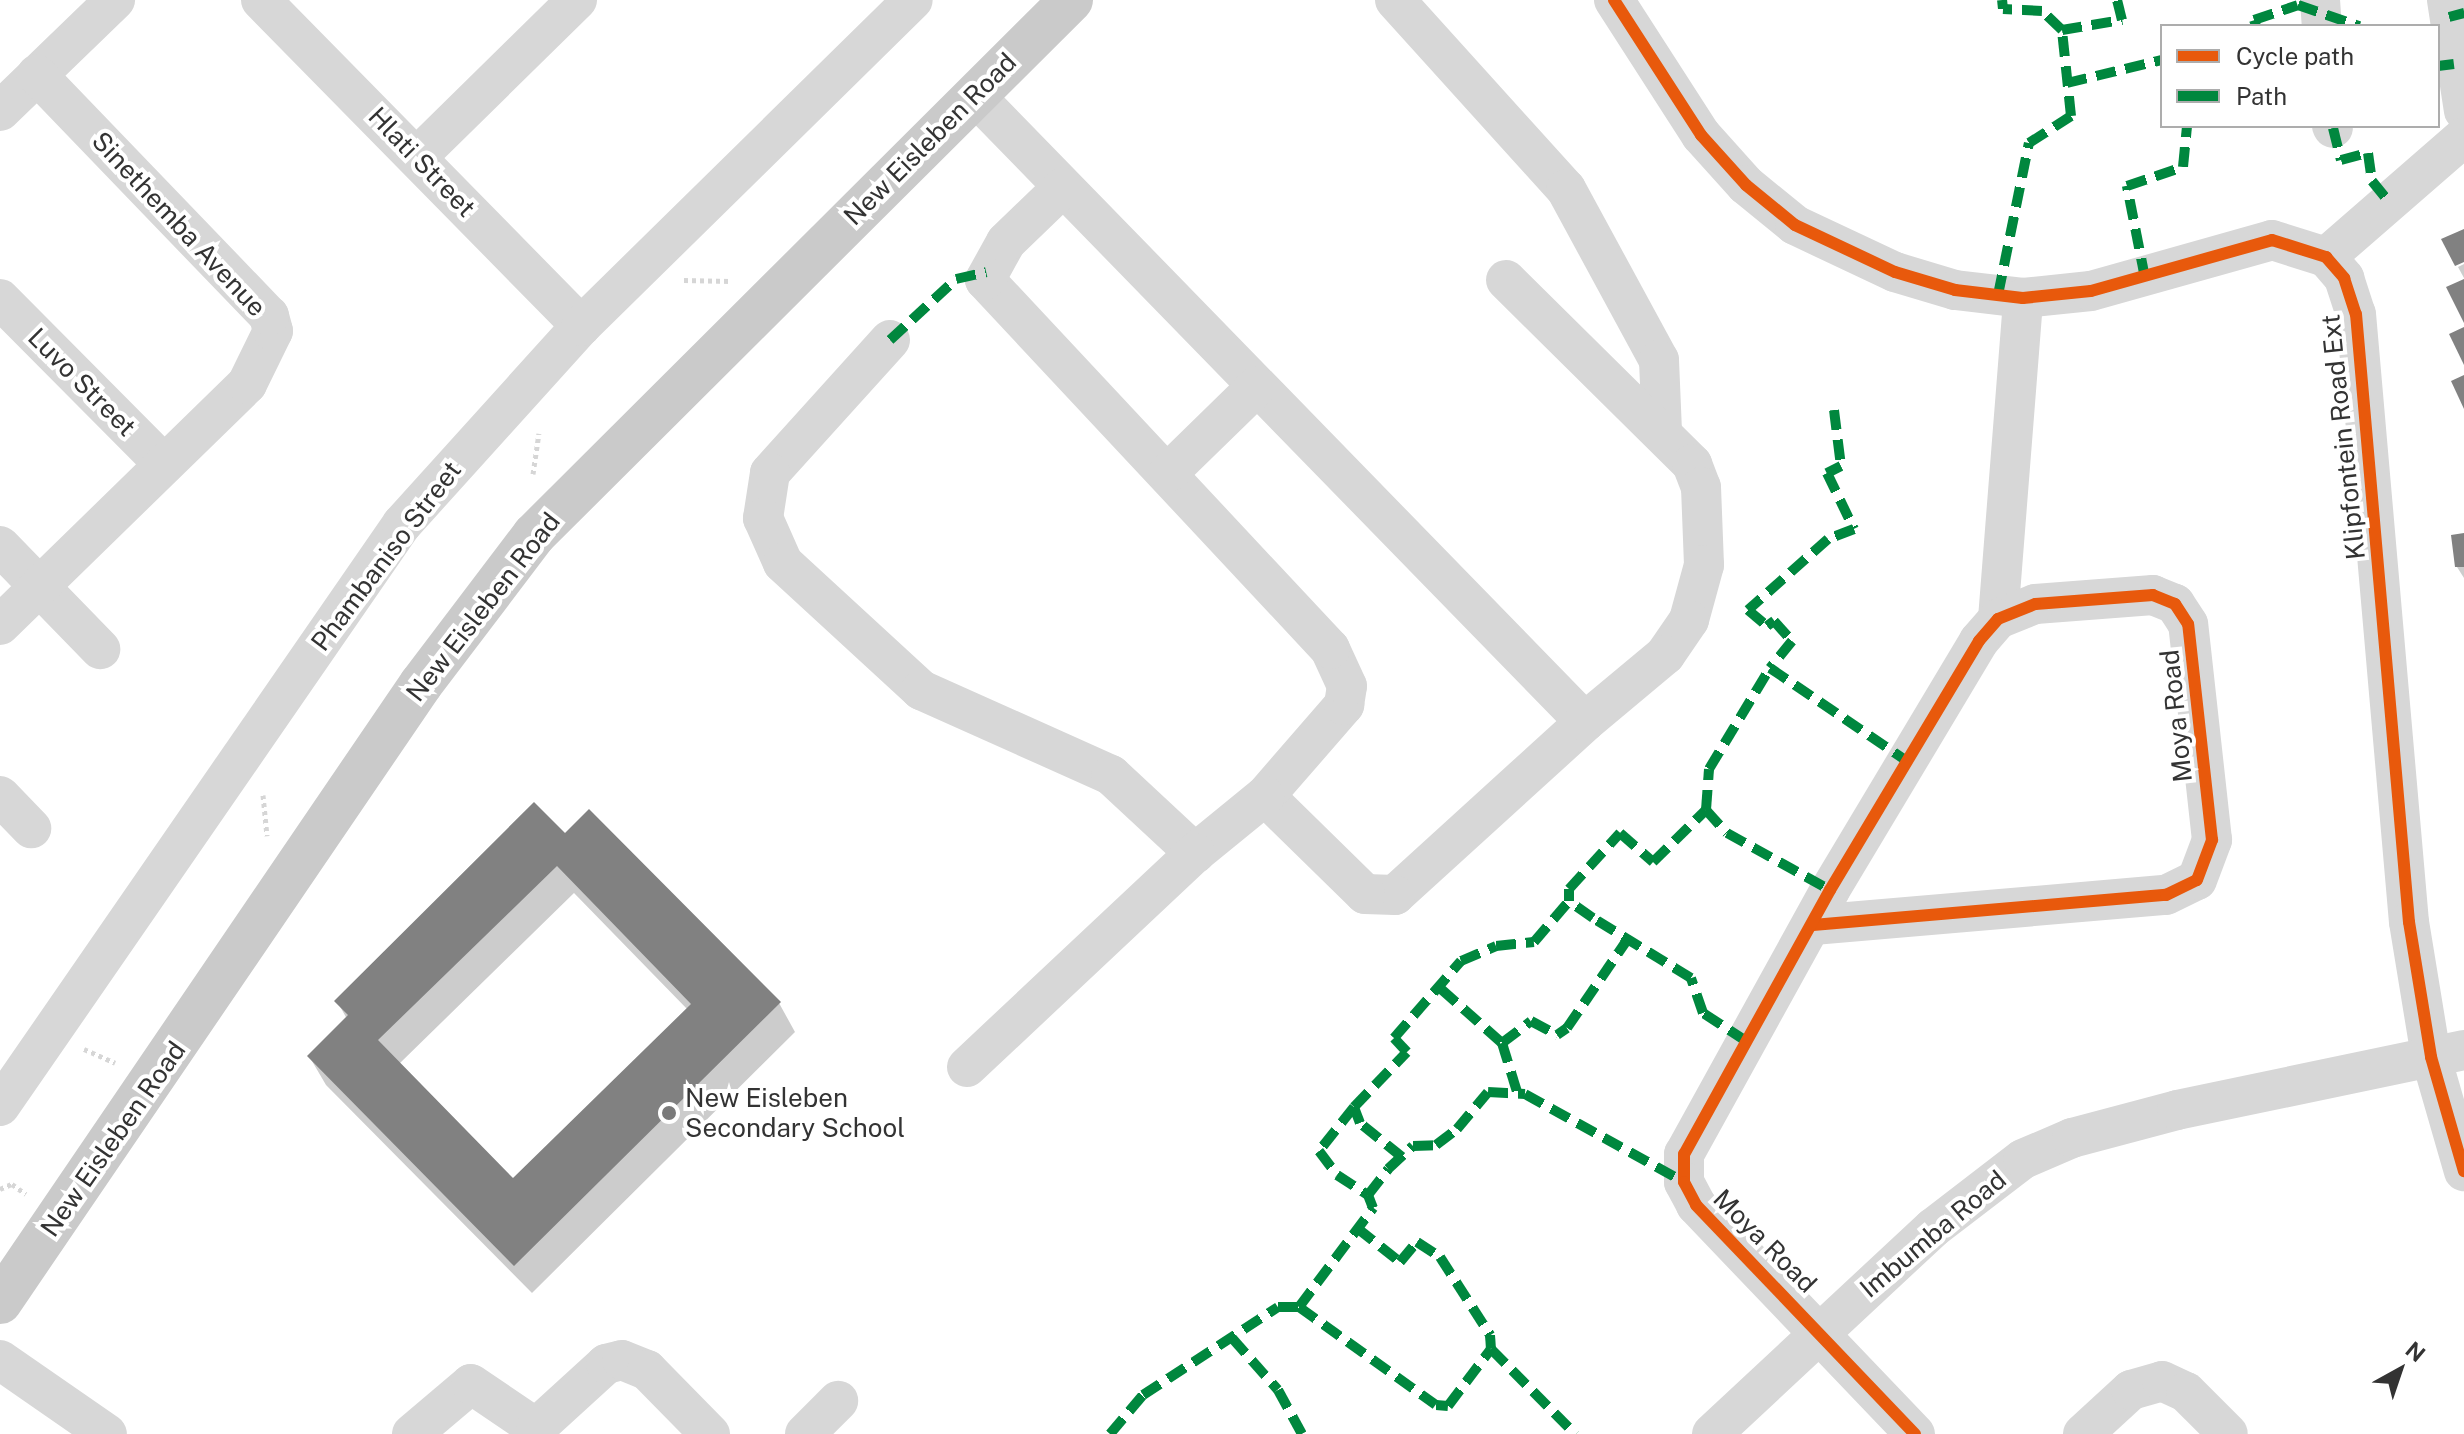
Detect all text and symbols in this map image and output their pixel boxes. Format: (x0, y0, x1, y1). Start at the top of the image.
legend (2160, 24, 2440, 128)
text: Cycle path (2236, 42, 2354, 70)
street label: New Eisleben Road (837, 46, 1023, 232)
text: Path (2236, 82, 2287, 110)
street label: Hlati Street (362, 101, 482, 223)
street label: Sinethemba Avenue (85, 125, 273, 323)
street label: Klipfontein Road Ext (2315, 313, 2371, 561)
street label: Luvo Street (21, 321, 143, 443)
street label: Phambaniso Street (304, 455, 468, 657)
street label: New Eisleben Road (400, 506, 566, 708)
street label: Moya Road (2154, 648, 2198, 784)
street label: New Eisleben Road (34, 1035, 192, 1243)
place label: New Eisleben Secondary School (685, 1082, 905, 1144)
marker: New Eisleben Secondary School (660, 1104, 678, 1122)
street label: Imbumba Road (1854, 1164, 2012, 1304)
street label: Moya Road (1707, 1183, 1823, 1299)
north arrow (2360, 1330, 2440, 1410)
text: N (2400, 1336, 2430, 1367)

